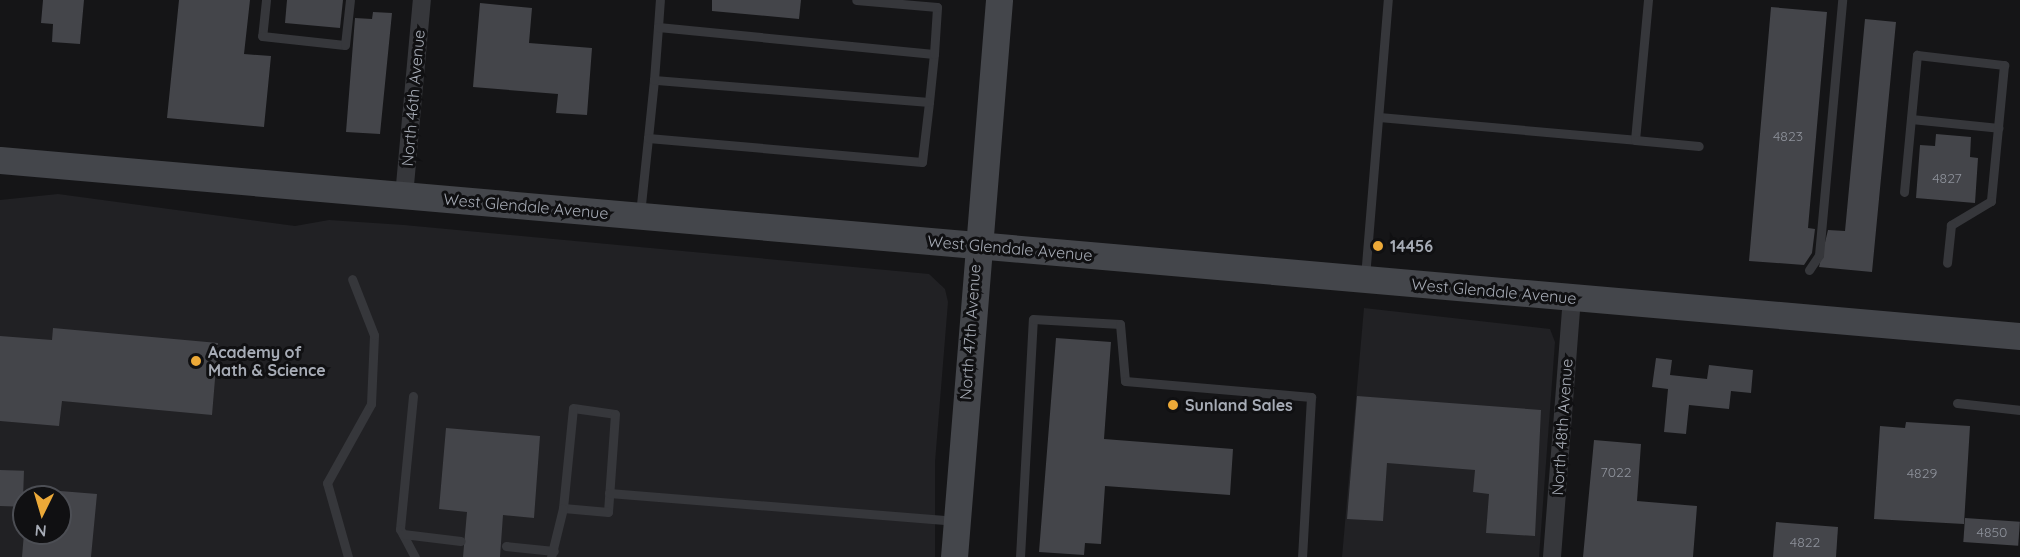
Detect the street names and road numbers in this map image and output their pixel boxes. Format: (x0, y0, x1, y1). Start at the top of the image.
street label: North 46th Avenue (397, 29, 429, 167)
street label: West Glendale Avenue (443, 189, 609, 223)
street label: West Glendale Avenue (927, 231, 1093, 265)
street label: North 47th Avenue (956, 263, 984, 401)
street label: West Glendale Avenue (1411, 274, 1577, 308)
street label: North 48th Avenue (1548, 358, 1576, 496)

